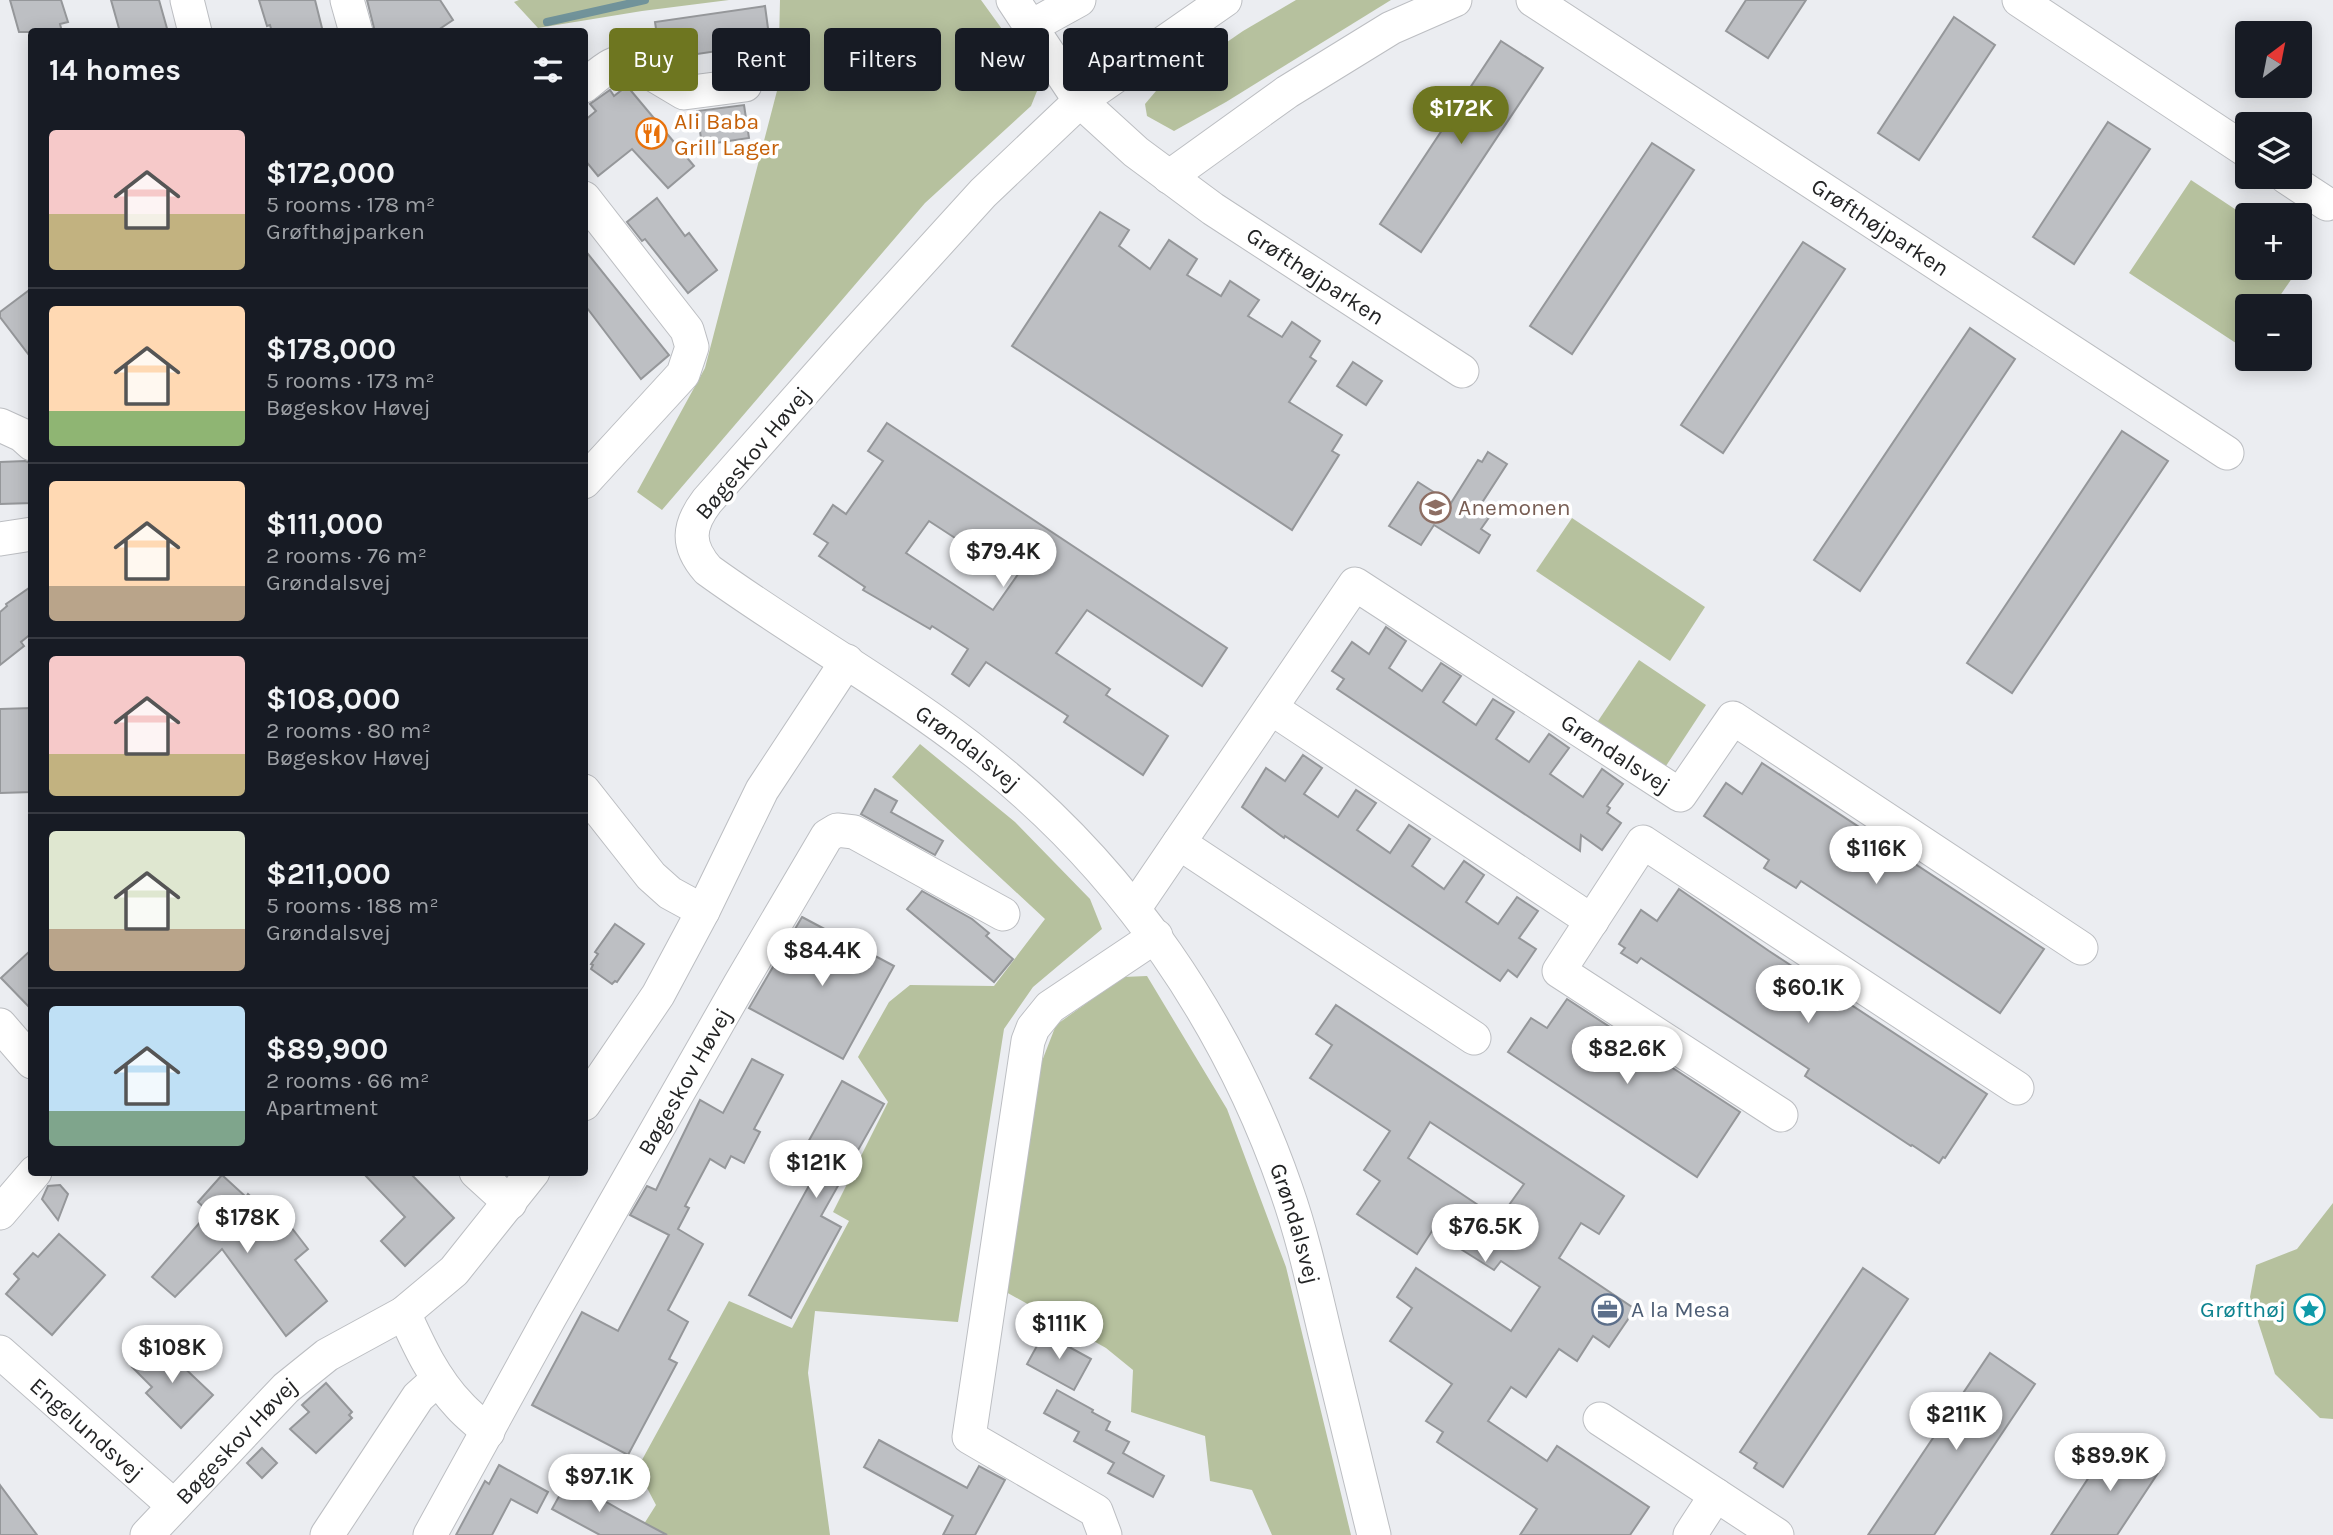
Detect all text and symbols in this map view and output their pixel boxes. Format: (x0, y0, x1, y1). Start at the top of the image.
north arrow (2235, 21, 2312, 98)
map controls (2235, 21, 2312, 371)
chip: Buy (609, 28, 698, 91)
chip: Rent (712, 28, 810, 91)
chip: Filters (824, 28, 941, 91)
chip: New (955, 28, 1049, 91)
chip: Apartment (1063, 28, 1228, 91)
icon: filters (529, 51, 567, 89)
text: 14 homes (49, 52, 181, 88)
pin: $172K (1412, 86, 1510, 146)
text: $172K (1429, 95, 1493, 122)
place label: Ali Baba Grill Lager (674, 108, 780, 161)
button: layers (2235, 112, 2312, 189)
restaurant icon: Ali Baba Grill Lager (634, 117, 668, 151)
text: $172,000 (266, 155, 395, 191)
icon: home (105, 158, 189, 242)
street label: Grøfthøjparken (1807, 172, 1955, 282)
text: 5 rooms · 178 m² (266, 191, 435, 218)
button: + (2235, 203, 2312, 280)
text: Grøfthøjparken (266, 218, 425, 245)
street label: Grøfthøjparken (1241, 221, 1390, 330)
button: − (2235, 294, 2312, 371)
text: $178,000 (266, 331, 396, 367)
icon: home (105, 334, 189, 418)
text: 5 rooms · 173 m² (266, 367, 435, 394)
street label: Bøgeskov Høvej (690, 381, 816, 525)
text: Bøgeskov Høvej (266, 394, 431, 421)
school or university icon: Anemonen (1418, 490, 1452, 524)
place label: Anemonen (1458, 494, 1571, 521)
text: $111,000 (266, 506, 383, 542)
icon: home (105, 509, 189, 593)
pin: $79.4K (946, 530, 1060, 589)
text: $79.4K (966, 538, 1041, 565)
text: 2 rooms · 76 m² (266, 542, 427, 569)
text: Grøndalsvej (266, 569, 391, 596)
text: $108,000 (266, 681, 400, 717)
icon: home (105, 684, 189, 768)
street label: Grøndalsvej (910, 699, 1026, 796)
street label: Grøndalsvej (1556, 708, 1676, 799)
text: 2 rooms · 80 m² (266, 717, 431, 744)
text: Bøgeskov Høvej (266, 744, 431, 771)
pin: $116K (1827, 826, 1925, 886)
text: $116K (1845, 835, 1907, 862)
text: $211,000 (266, 856, 391, 892)
icon: home (105, 859, 189, 943)
text: 5 rooms · 188 m² (266, 892, 439, 919)
text: Grøndalsvej (266, 919, 391, 946)
pin: $84.4K (765, 928, 879, 988)
text: $84.4K (783, 937, 861, 964)
pin: $60.1K (1751, 965, 1865, 1025)
text: $60.1K (1772, 974, 1844, 1001)
street label: Bøgeskov Høvej (632, 1003, 737, 1160)
pin: $82.6K (1570, 1026, 1684, 1086)
text: $89,900 (266, 1031, 388, 1067)
icon: home (105, 1034, 189, 1118)
text: $82.6K (1588, 1035, 1666, 1062)
text: 2 rooms · 66 m² (266, 1067, 429, 1094)
text: Apartment (266, 1094, 378, 1121)
pin: $121K (767, 1140, 865, 1200)
text: $121K (785, 1149, 847, 1176)
street label: Grøndalsvej (1264, 1159, 1326, 1287)
pin: $178K (198, 1196, 296, 1255)
text: $178K (214, 1204, 280, 1231)
pin: $76.5K (1428, 1204, 1542, 1264)
text: $76.5K (1448, 1213, 1522, 1240)
office icon: A la Mesa (1591, 1292, 1625, 1326)
place icon: Grøfthøj (2292, 1292, 2326, 1326)
place label: A la Mesa (1631, 1296, 1730, 1323)
place label: Grøfthøj (2200, 1296, 2286, 1323)
pin: $111K (1010, 1302, 1108, 1361)
text: $111K (1031, 1310, 1087, 1337)
pin: $108K (123, 1326, 221, 1385)
text: $108K (138, 1334, 206, 1361)
street label: Bøgeskov Høvej (170, 1371, 302, 1510)
street label: Engelundsvej (25, 1372, 149, 1486)
pin: $211K (1907, 1392, 2005, 1452)
text: $211K (1925, 1401, 1987, 1428)
pin: $89.9K (2053, 1434, 2167, 1493)
text: $89.9K (2071, 1442, 2149, 1469)
pin: $97.1K (542, 1454, 656, 1514)
text: $97.1K (564, 1463, 634, 1490)

